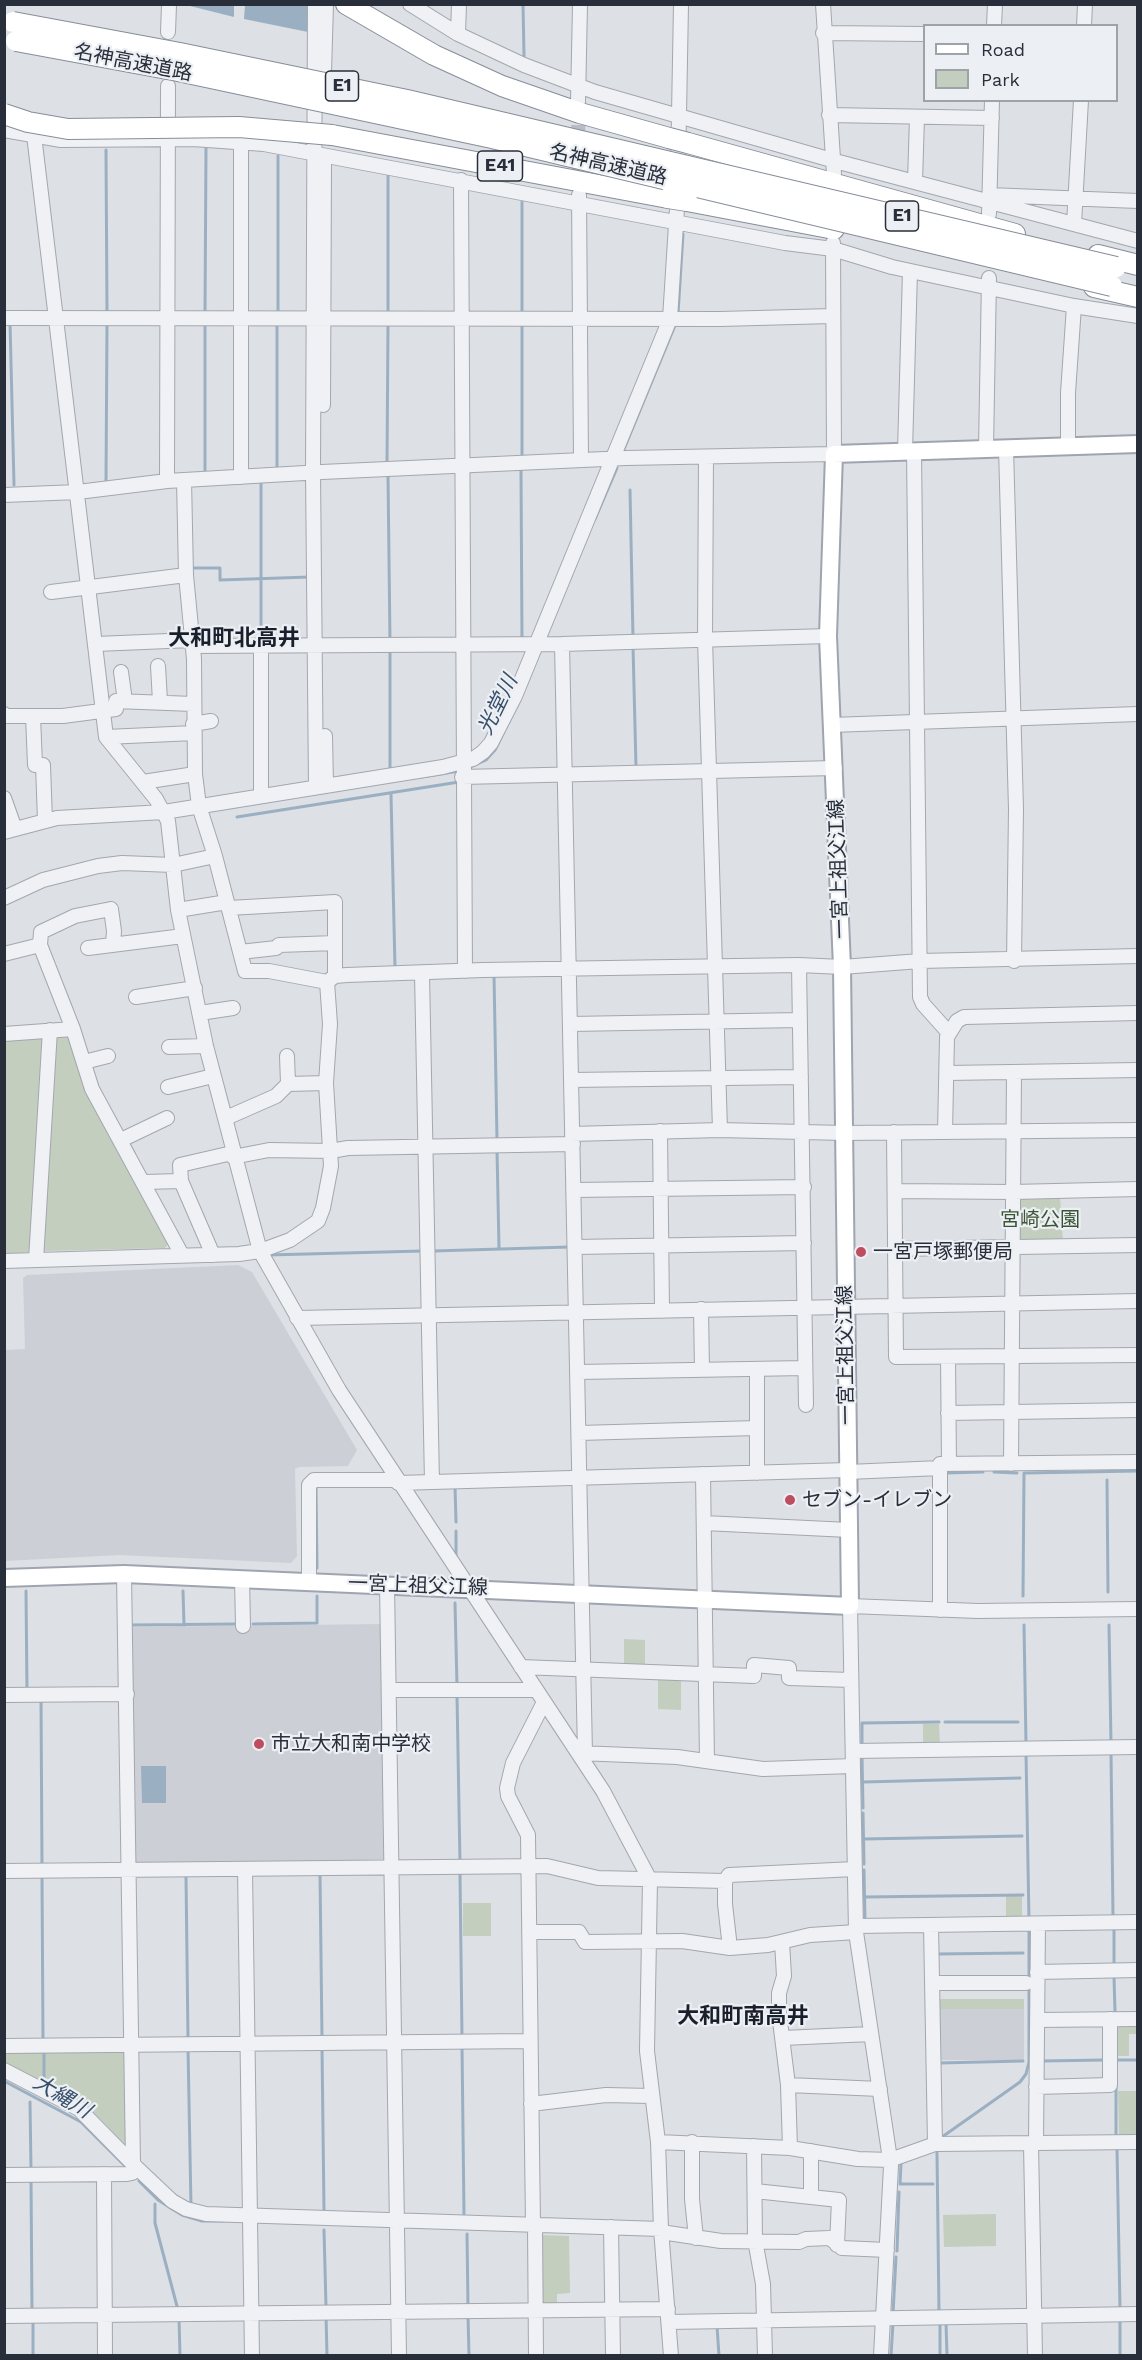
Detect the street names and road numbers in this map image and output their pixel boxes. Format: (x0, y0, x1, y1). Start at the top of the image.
street label: 名神高速道路 (72, 40, 194, 86)
road number: E1 (326, 71, 358, 101)
street label: 名神高速道路 (547, 140, 669, 190)
road number: E41 (478, 151, 522, 181)
road number: E1 (886, 201, 918, 231)
street label: 一宮上祖父江線 (825, 799, 853, 939)
street label: 一宮上祖父江線 (833, 1285, 859, 1425)
street label: 一宮上祖父江線 (348, 1572, 488, 1600)

